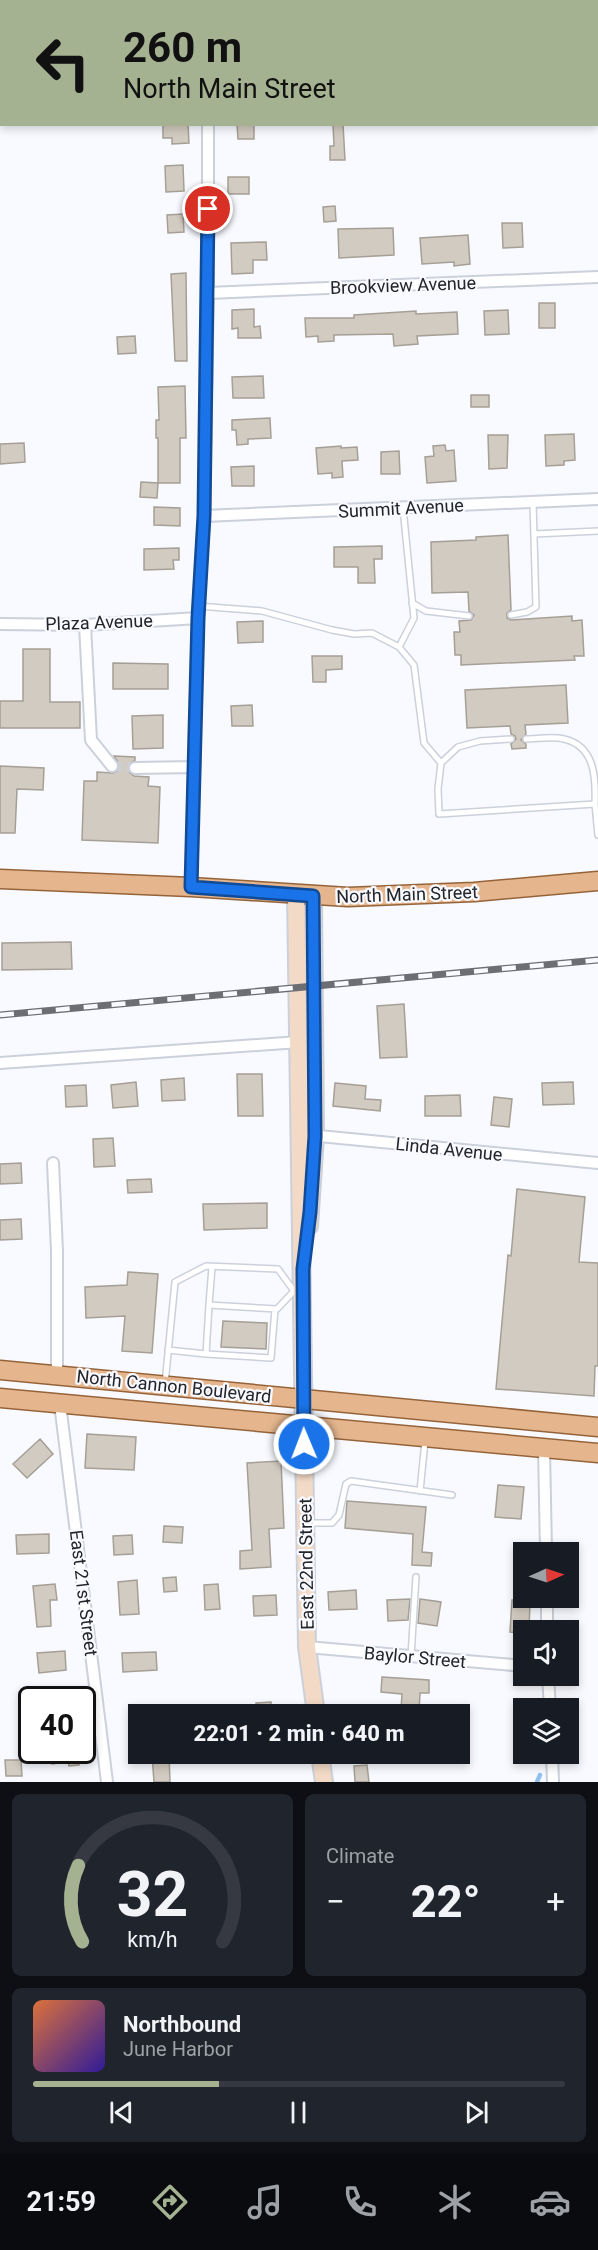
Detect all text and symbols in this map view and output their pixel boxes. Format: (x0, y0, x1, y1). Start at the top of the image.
text: 260 m (123, 23, 242, 72)
icon: left (24, 24, 102, 102)
text: North Main Street (123, 73, 336, 105)
pin (182, 183, 233, 234)
icon: arrive (191, 192, 224, 225)
street label: Brookview Avenue (330, 272, 476, 298)
street label: Summit Avenue (338, 494, 464, 522)
street label: Plaza Avenue (45, 610, 153, 634)
street label: North Main Street (336, 881, 478, 907)
street label: Linda Avenue (395, 1133, 503, 1165)
street label: North Cannon Boulevard (76, 1365, 272, 1407)
position arrow (272, 1412, 336, 1476)
street label: East 22nd Street (294, 1498, 318, 1630)
street label: East 21st Street (66, 1529, 102, 1657)
north arrow (513, 1542, 579, 1608)
map controls (513, 1542, 579, 1764)
button: sound (513, 1620, 579, 1686)
street label: Baylor Street (363, 1642, 467, 1672)
speed limit sign: 40 (18, 1686, 96, 1764)
button: layers (513, 1698, 579, 1764)
text: 22:01 · 2 min · 640 m (194, 1721, 404, 1746)
text: Climate (326, 1844, 394, 1868)
text: 32 (117, 1858, 188, 1931)
text: 22° (411, 1875, 480, 1928)
text: − (326, 1882, 345, 1921)
text: + (546, 1882, 565, 1921)
text: km/h (127, 1927, 178, 1952)
text: Northbound (123, 2012, 241, 2037)
text: June Harbor (123, 2037, 233, 2061)
icon: previous (105, 2096, 138, 2129)
icon: pause (282, 2096, 315, 2129)
icon: next (460, 2096, 493, 2129)
icon: directions (149, 2181, 191, 2223)
icon: music (244, 2181, 286, 2223)
icon: phone (339, 2181, 381, 2223)
icon: climate (434, 2181, 476, 2223)
icon: car (529, 2181, 571, 2223)
text: 21:59 (27, 2186, 96, 2218)

